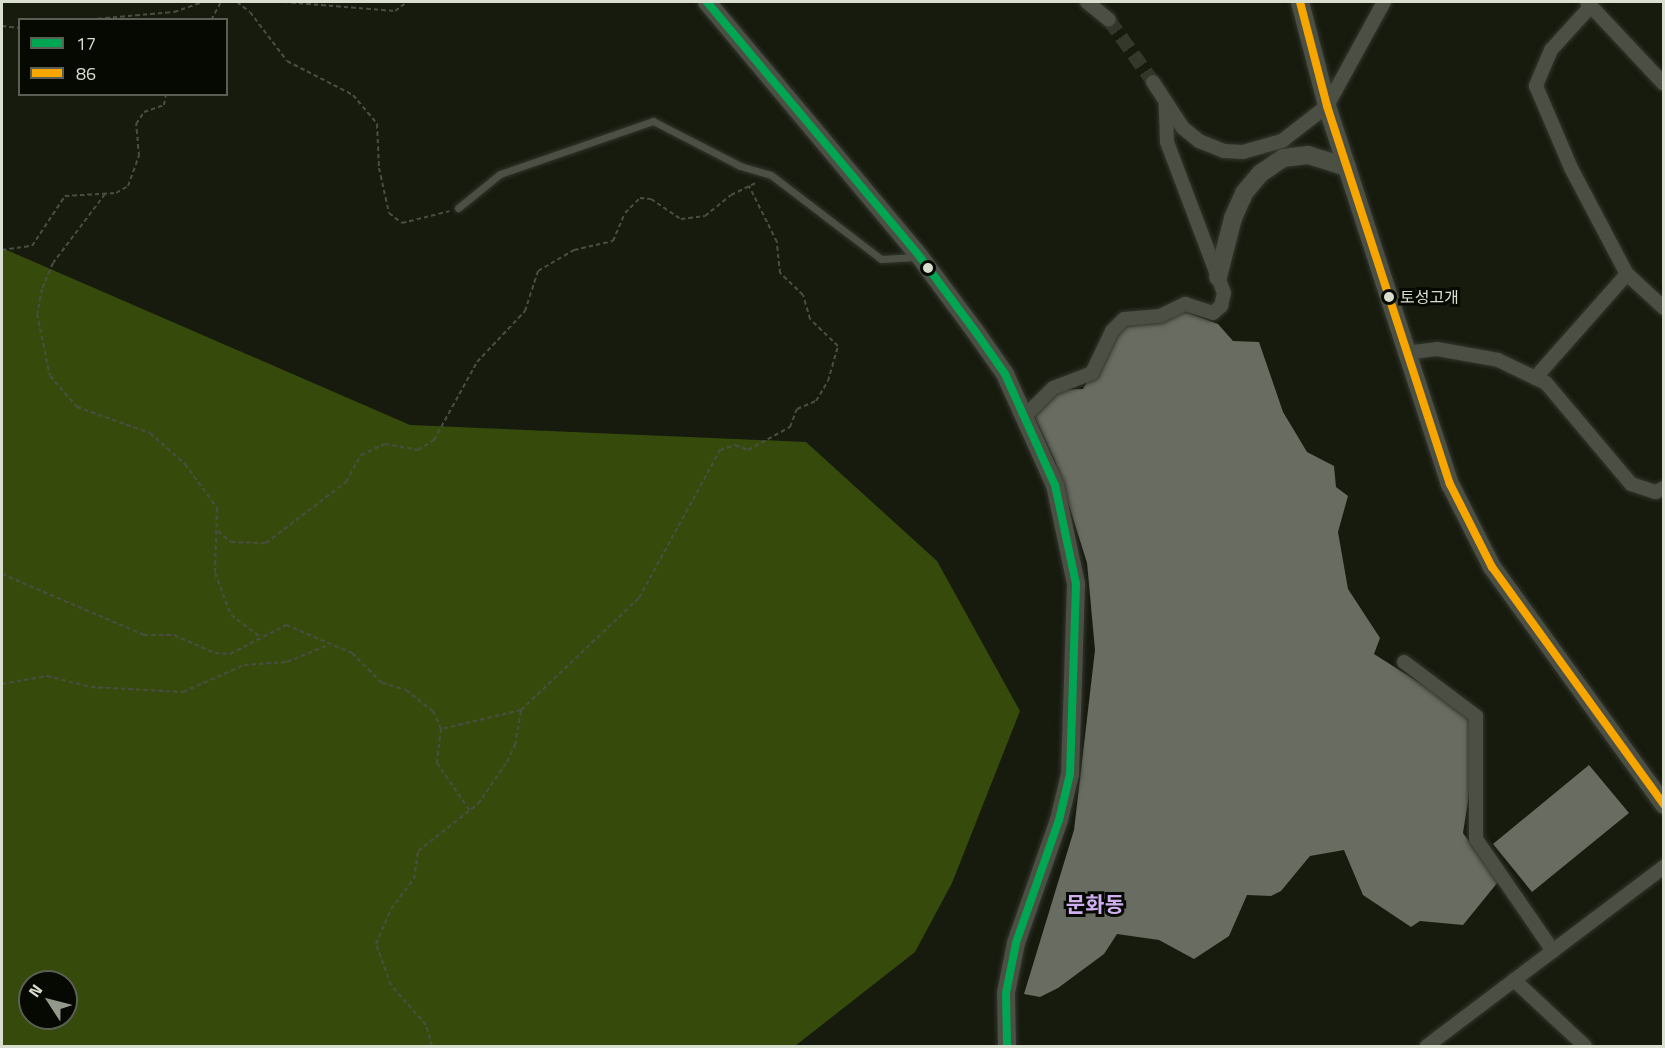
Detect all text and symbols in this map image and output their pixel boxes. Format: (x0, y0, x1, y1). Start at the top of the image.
legend (18, 18, 228, 96)
text: 17 (76, 30, 96, 57)
text: 86 (76, 60, 96, 87)
unlabelled marker (922, 262, 934, 274)
place label: 토성고개 (1400, 287, 1459, 307)
marker: 토성고개 (1383, 291, 1395, 303)
district label: 문화동 (1066, 891, 1124, 917)
north arrow (18, 970, 78, 1030)
text: N (22, 979, 48, 1002)

